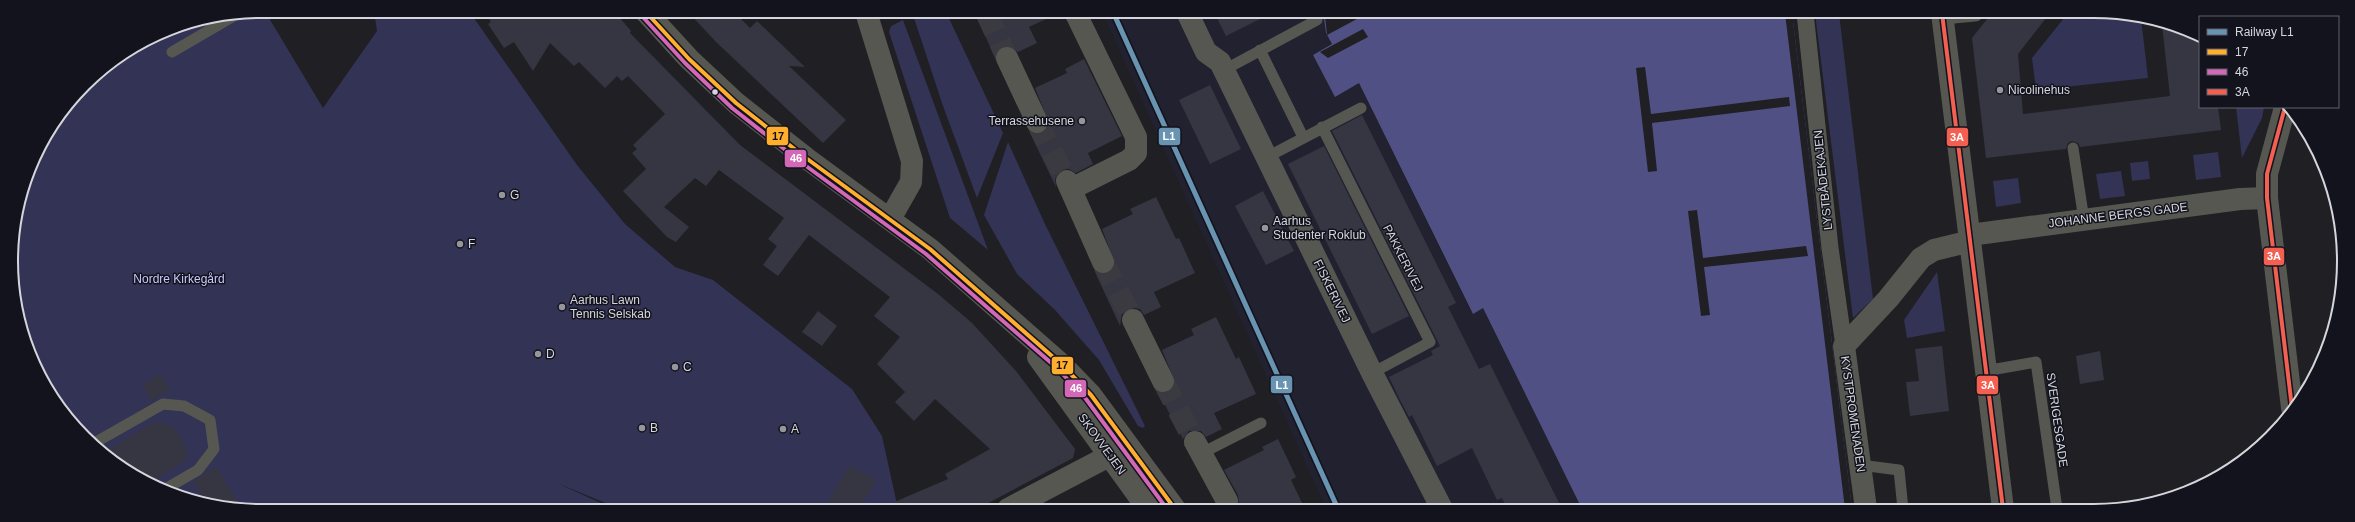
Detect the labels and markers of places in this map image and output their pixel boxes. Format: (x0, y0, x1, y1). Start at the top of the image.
place label: Nicolinehus (2008, 83, 2070, 97)
marker: Nicolinehus (1995, 85, 2005, 95)
unlabelled marker (710, 87, 720, 97)
place label: Terrassehusene (989, 114, 1074, 128)
marker: Terrassehusene (1077, 116, 1087, 126)
place label: G (510, 188, 519, 202)
marker: G (497, 190, 507, 200)
place label: Aarhus Studenter Roklub (1273, 214, 1366, 242)
marker: Aarhus Studenter Roklub (1260, 223, 1270, 233)
place label: F (468, 237, 475, 251)
marker: F (455, 239, 465, 249)
place label: Aarhus Lawn Tennis Selskab (570, 293, 651, 321)
marker: Aarhus Lawn Tennis Selskab (557, 302, 567, 312)
place label: D (546, 347, 555, 361)
marker: D (533, 349, 543, 359)
place label: C (683, 360, 692, 374)
marker: C (670, 362, 680, 372)
place label: B (650, 421, 658, 435)
place label: A (791, 422, 799, 436)
marker: B (637, 423, 647, 433)
marker: A (778, 424, 788, 434)

